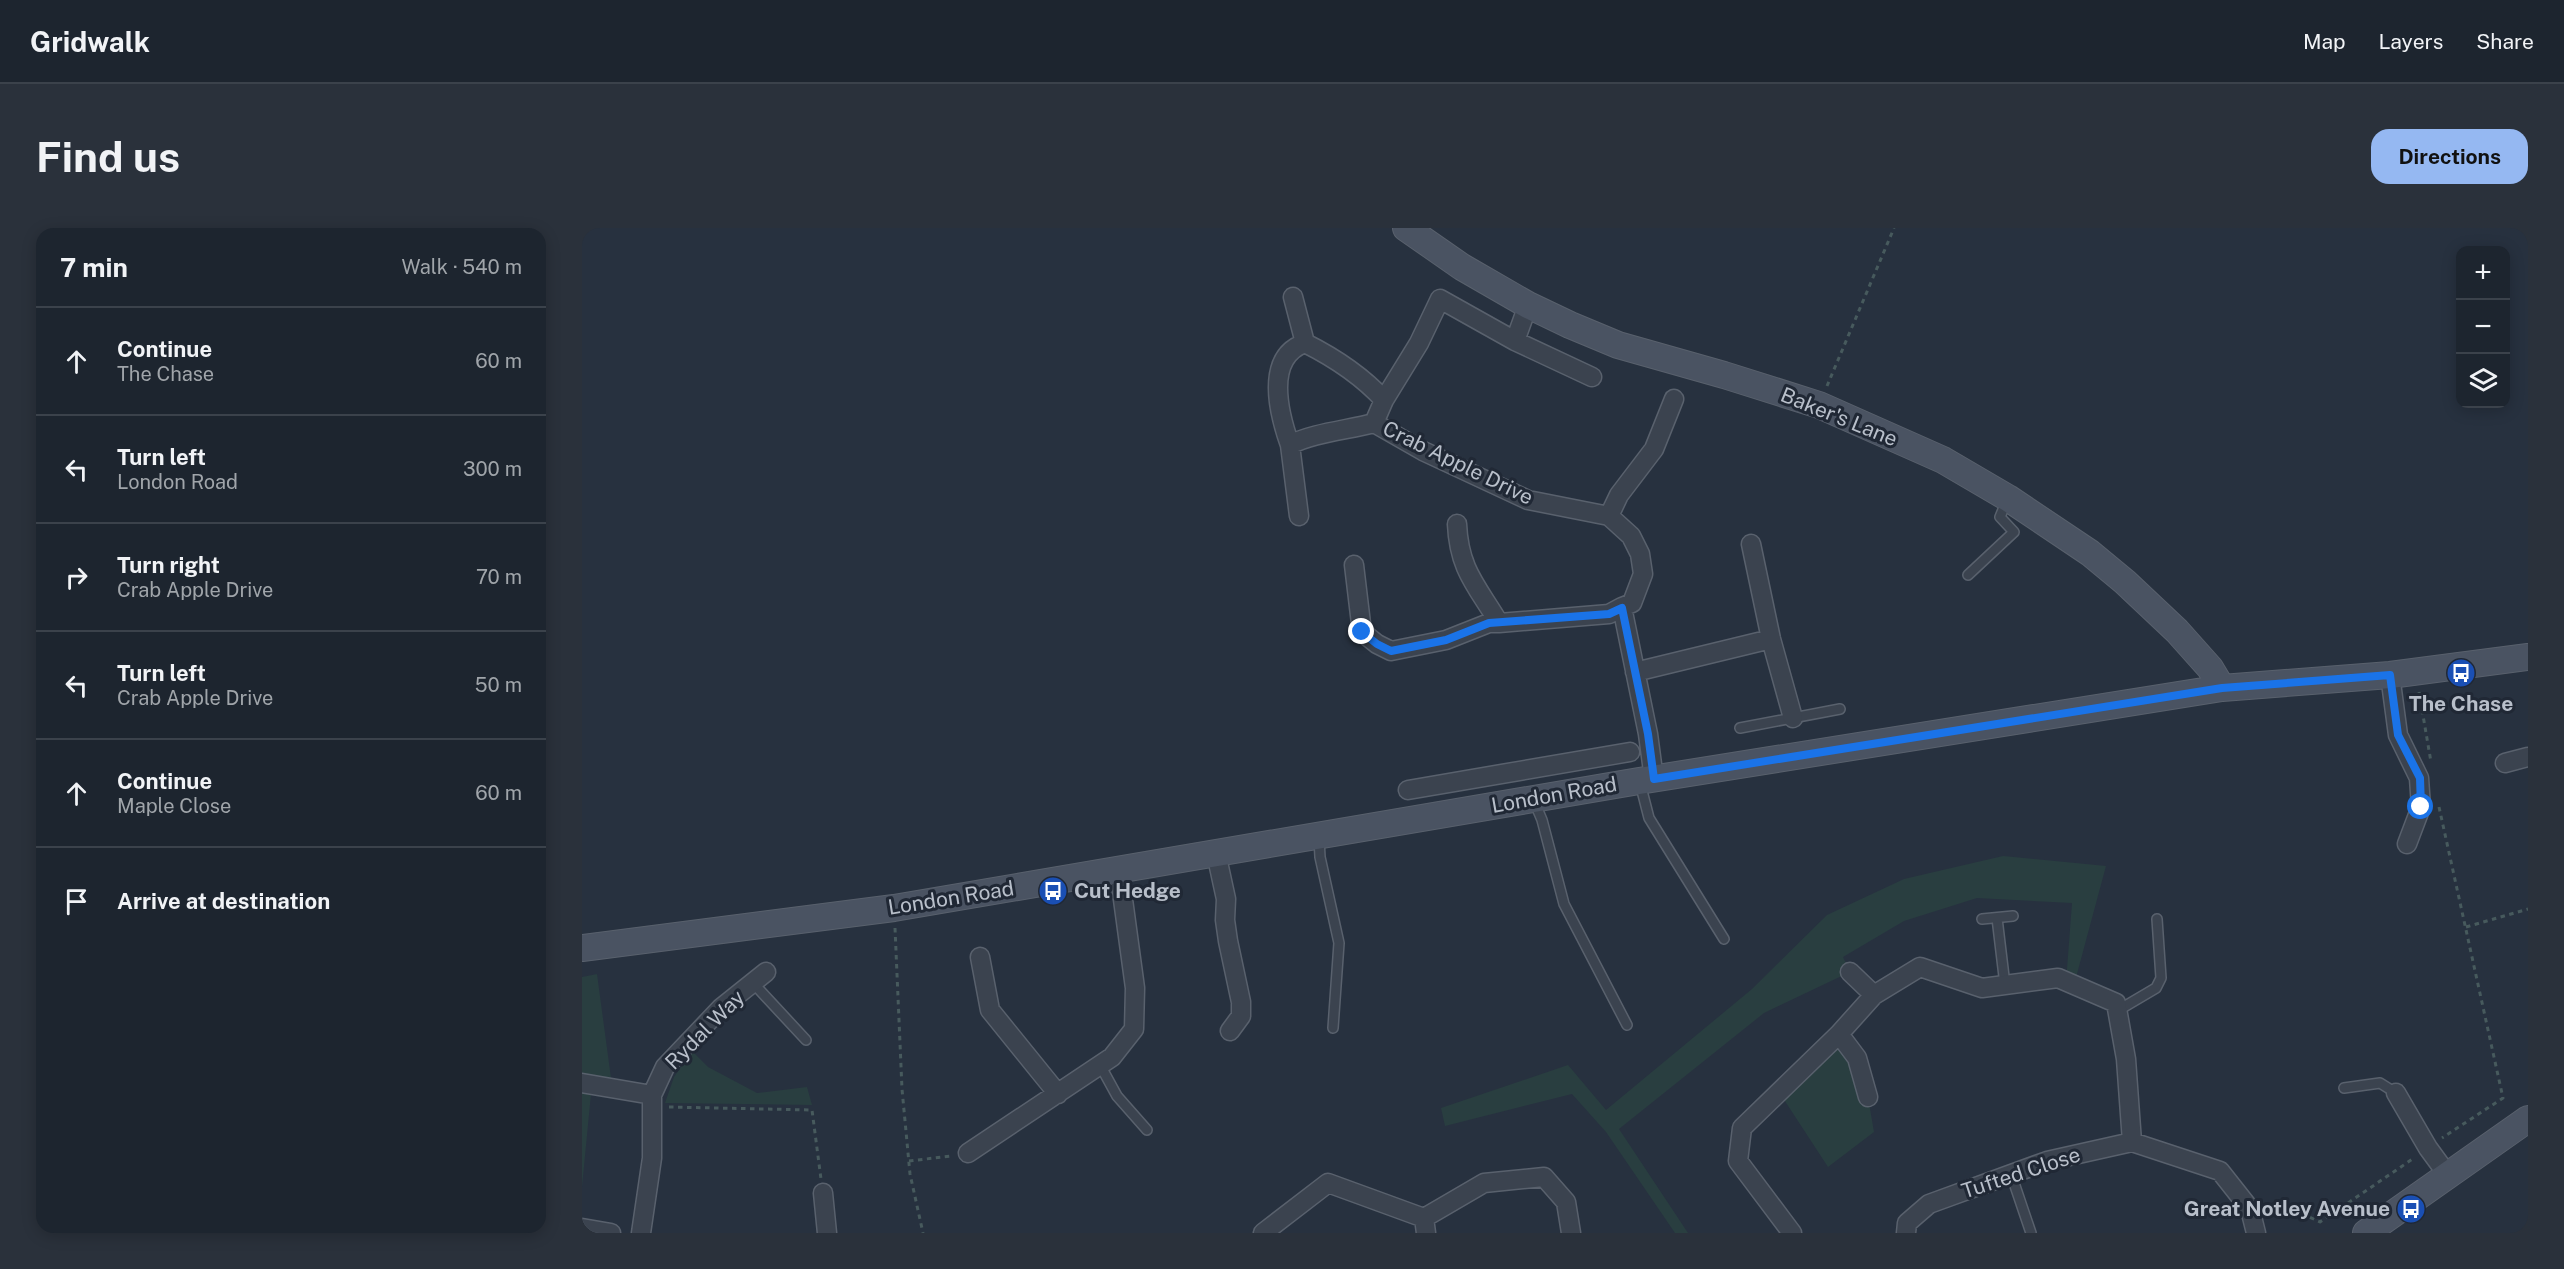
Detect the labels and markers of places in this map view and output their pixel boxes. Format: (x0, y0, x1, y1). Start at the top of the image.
bus stop icon: The Chase (2445, 657, 2477, 689)
place label: The Chase (2409, 691, 2513, 716)
bus stop icon: Cut Hedge (1037, 875, 1069, 907)
place label: Cut Hedge (1074, 878, 1181, 903)
bus stop icon: Great Notley Avenue (2395, 1193, 2427, 1225)
place label: Great Notley Avenue (2184, 1196, 2390, 1221)

